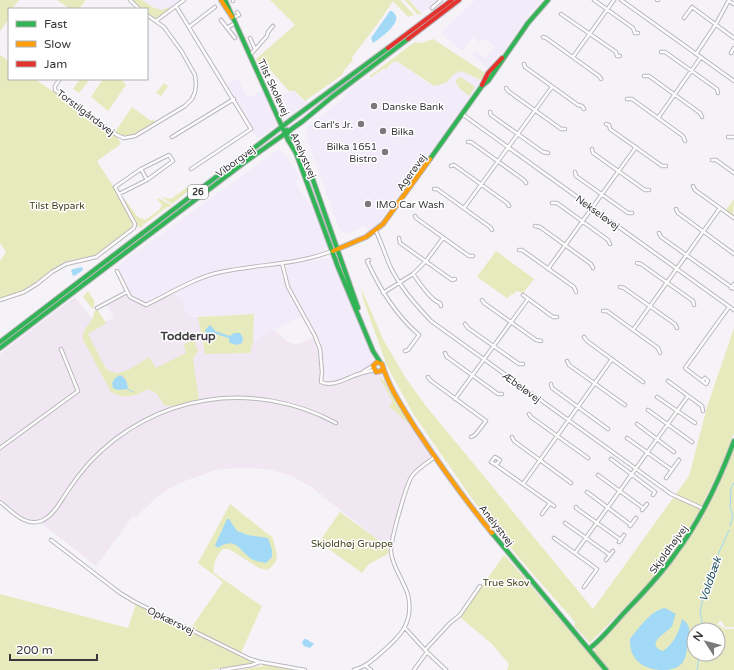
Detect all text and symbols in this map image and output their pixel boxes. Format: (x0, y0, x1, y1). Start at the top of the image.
legend (8, 8, 148, 80)
text: Fast (44, 17, 68, 31)
text: Slow (44, 37, 71, 51)
text: Jam (44, 57, 67, 71)
street label: Tilst Skolevej (255, 57, 291, 118)
street label: Torstilgårdsvej (54, 87, 117, 138)
marker: Danske Bank (369, 101, 379, 111)
place label: Danske Bank (382, 101, 444, 113)
place label: Carl's Jr. (314, 119, 353, 131)
marker: Carl's Jr. (356, 119, 366, 129)
marker: Bilka (378, 126, 388, 136)
place label: Bilka (391, 126, 414, 138)
street label: Anelystvej (288, 131, 319, 180)
place label: Bilka 1651 Bistro (326, 141, 377, 165)
street label: Viborgvej (214, 144, 257, 180)
marker: Bilka 1651 Bistro (380, 147, 390, 157)
street label: Agerøvej (394, 152, 429, 193)
road number: 26 (188, 185, 208, 199)
street label: Nekseløvej (573, 193, 622, 233)
marker: IMO Car Wash (363, 199, 373, 209)
place label: IMO Car Wash (376, 199, 444, 211)
park label: Tilst Bypark (29, 200, 85, 212)
district label: Todderup (159, 329, 216, 344)
street label: Æbeløvej (500, 370, 543, 406)
street label: Anelystvej (476, 503, 516, 549)
street label: Skjoldhøjvej (647, 523, 690, 576)
park label: Skjoldhøj Gruppe (311, 538, 393, 550)
water label: Voldbæk (697, 554, 724, 603)
park label: True Skov (483, 577, 530, 589)
street label: Opkærsvej (145, 604, 196, 637)
north arrow (686, 622, 726, 662)
text: N (690, 629, 706, 644)
scale bar (10, 636, 97, 662)
text: 200 m (16, 643, 53, 657)

